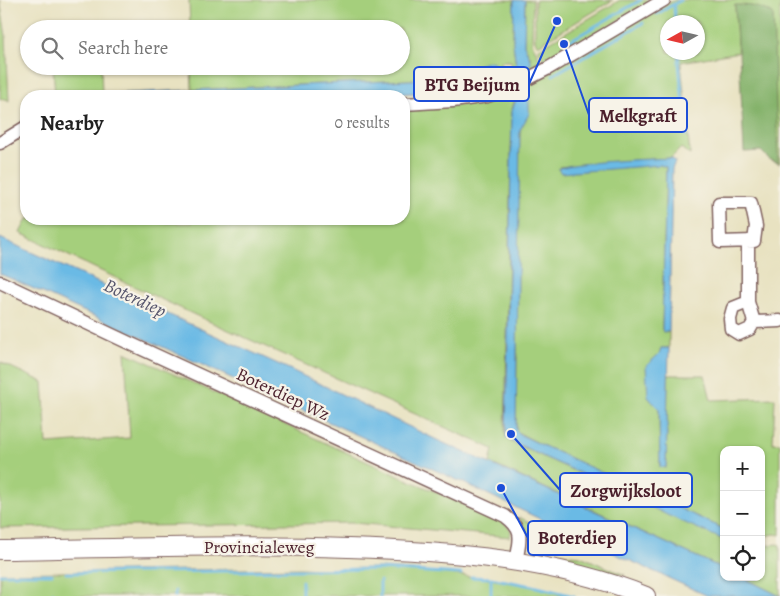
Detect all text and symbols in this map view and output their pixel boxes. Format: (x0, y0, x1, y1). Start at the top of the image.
north arrow (660, 15, 705, 60)
search box (20, 20, 410, 75)
icon: search (38, 34, 66, 62)
text: Search here (78, 35, 168, 61)
callout: BTG Beijum (414, 67, 529, 101)
text: BTG Beijum (424, 72, 520, 98)
callout: Melkgraft (589, 98, 687, 132)
text: Melkgraft (599, 103, 678, 129)
text: Nearby (40, 109, 103, 137)
text: 0 results (334, 112, 390, 134)
water label: Boterdiep (99, 272, 171, 324)
street label: Boterdiep Wz (232, 362, 334, 426)
map controls (720, 446, 765, 581)
button: + (720, 446, 765, 491)
callout: Zorgwijksloot (560, 473, 692, 507)
text: Zorgwijksloot (570, 478, 682, 504)
button: − (720, 491, 765, 536)
callout: Boterdiep (528, 521, 627, 555)
text: Boterdiep (537, 525, 617, 551)
street label: Provincialeweg (204, 535, 314, 559)
button: locate (720, 536, 765, 581)

